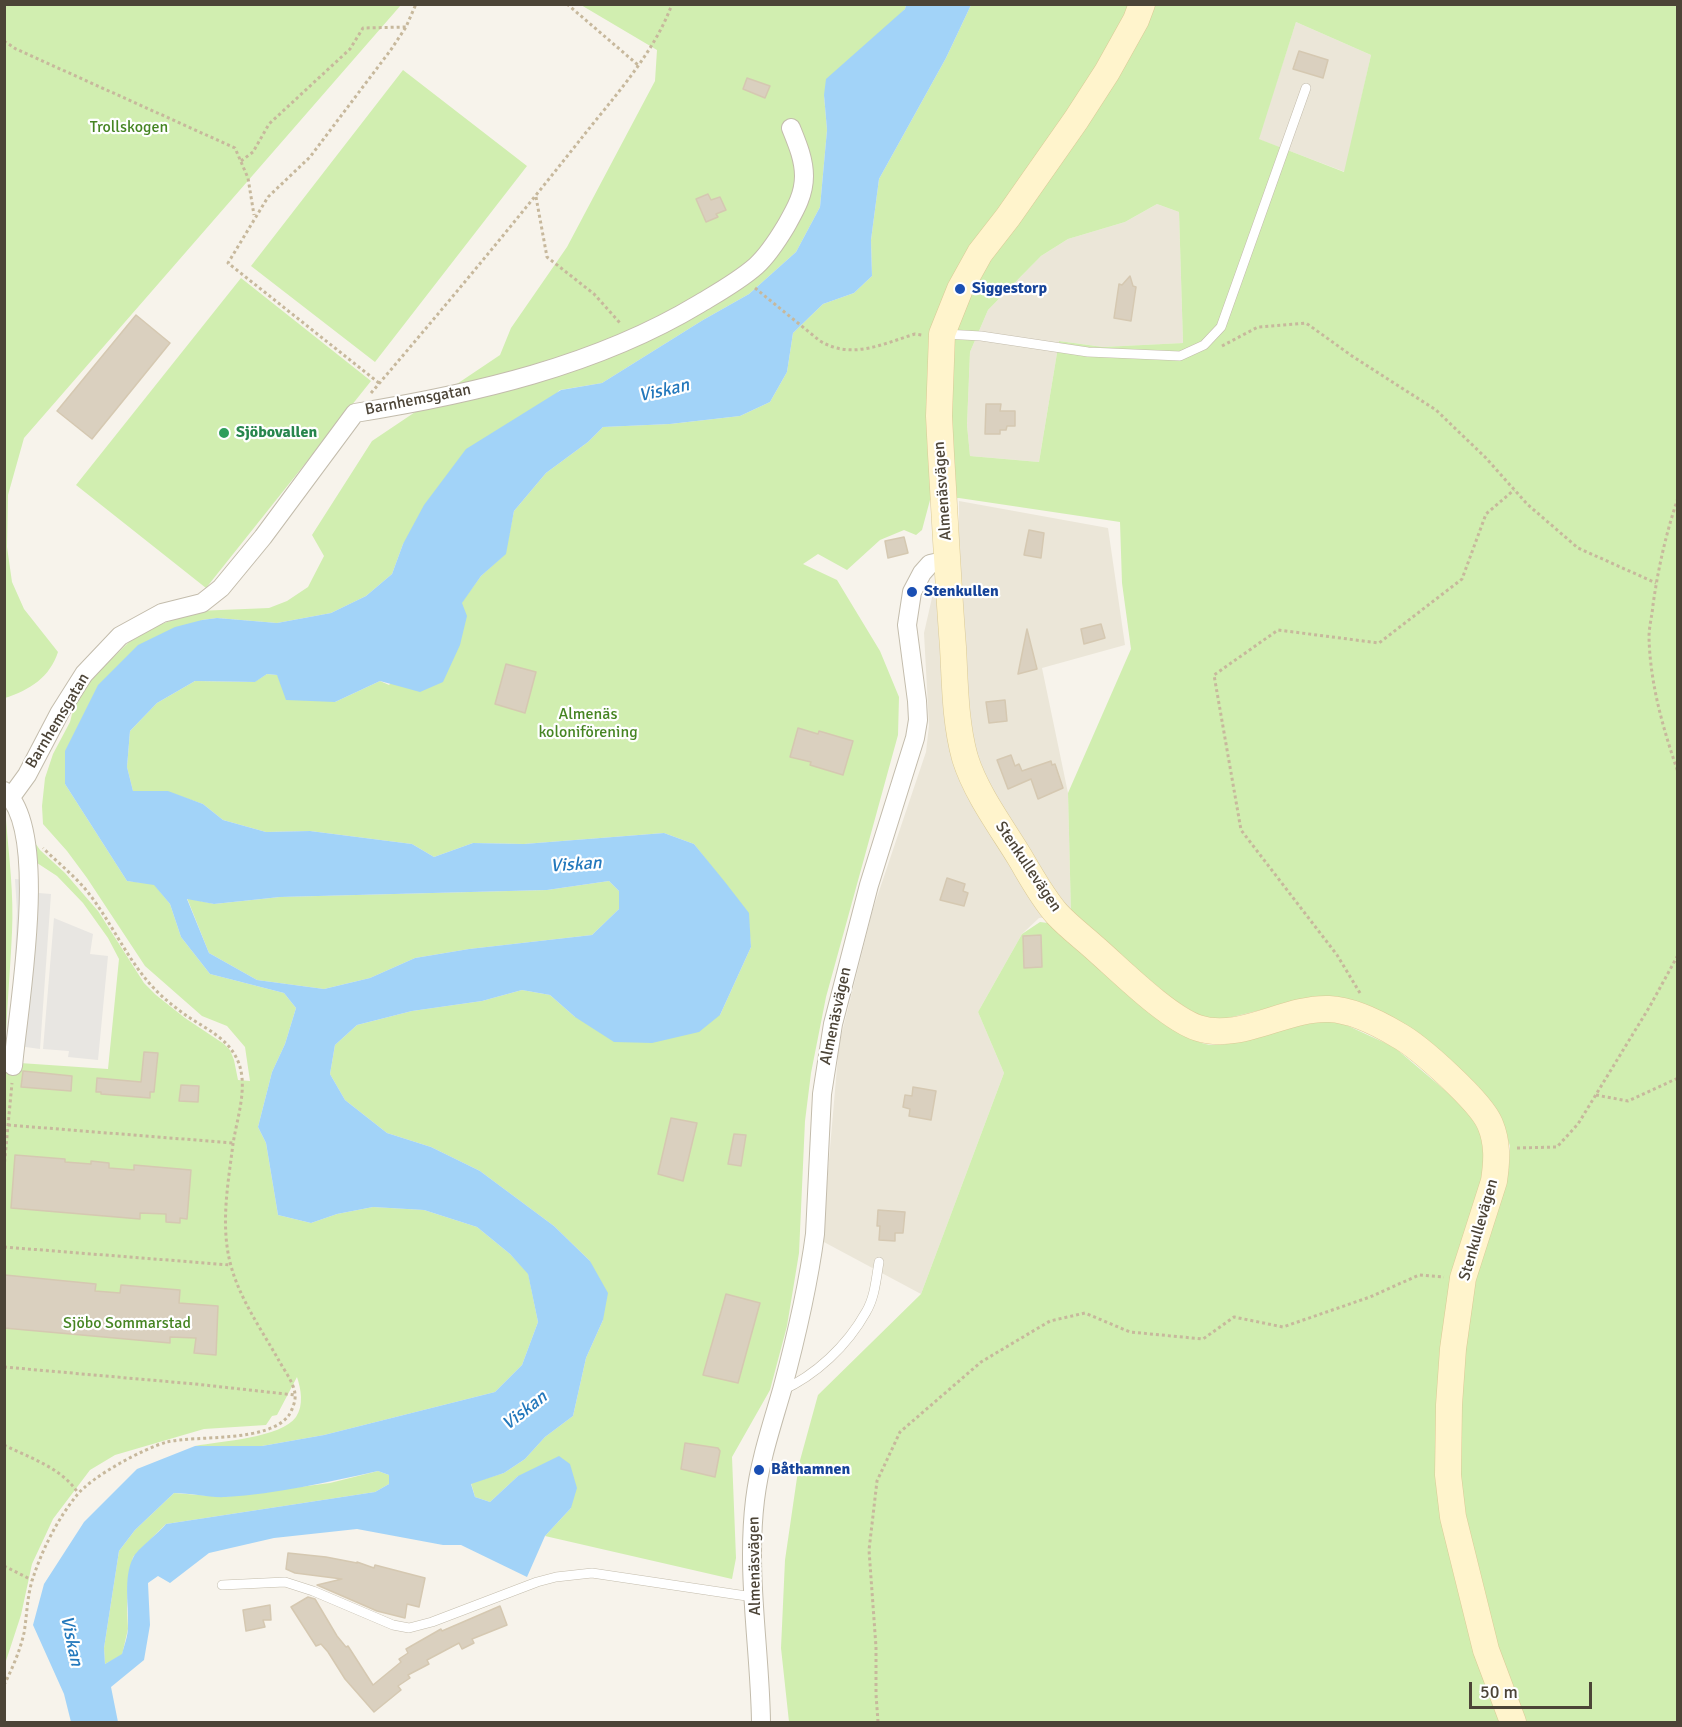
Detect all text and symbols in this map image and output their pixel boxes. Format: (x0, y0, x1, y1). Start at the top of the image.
park label: Trollskogen (90, 118, 168, 138)
place label: Siggestorp (972, 279, 1047, 299)
marker: Siggestorp (953, 282, 967, 296)
water label: Viskan (637, 375, 691, 407)
street label: Barnhemsgatan (363, 380, 473, 420)
place label: Sjöbovallen (236, 423, 317, 443)
marker: Sjöbovallen (217, 426, 231, 440)
street label: Almenäsvägen (930, 441, 956, 541)
place label: Stenkullen (924, 582, 999, 602)
marker: Stenkullen (905, 585, 919, 599)
street label: Barnhemsgatan (22, 670, 94, 772)
park label: Almenäs koloniförening (538, 705, 638, 743)
street label: Stenkullevägen (991, 818, 1065, 916)
water label: Viskan (550, 852, 602, 878)
street label: Almenäsvägen (816, 965, 856, 1067)
street label: Stenkullevägen (1455, 1177, 1503, 1283)
park label: Sjöbo Sommarstad (63, 1314, 191, 1334)
water label: Viskan (498, 1387, 552, 1435)
place label: Båthamnen (771, 1460, 850, 1480)
marker: Båthamnen (752, 1463, 766, 1477)
street label: Almenäsvägen (745, 1516, 765, 1616)
water label: Viskan (55, 1614, 87, 1668)
scale bar (1472, 1670, 1595, 1708)
text: 50 m (1480, 1681, 1518, 1703)

